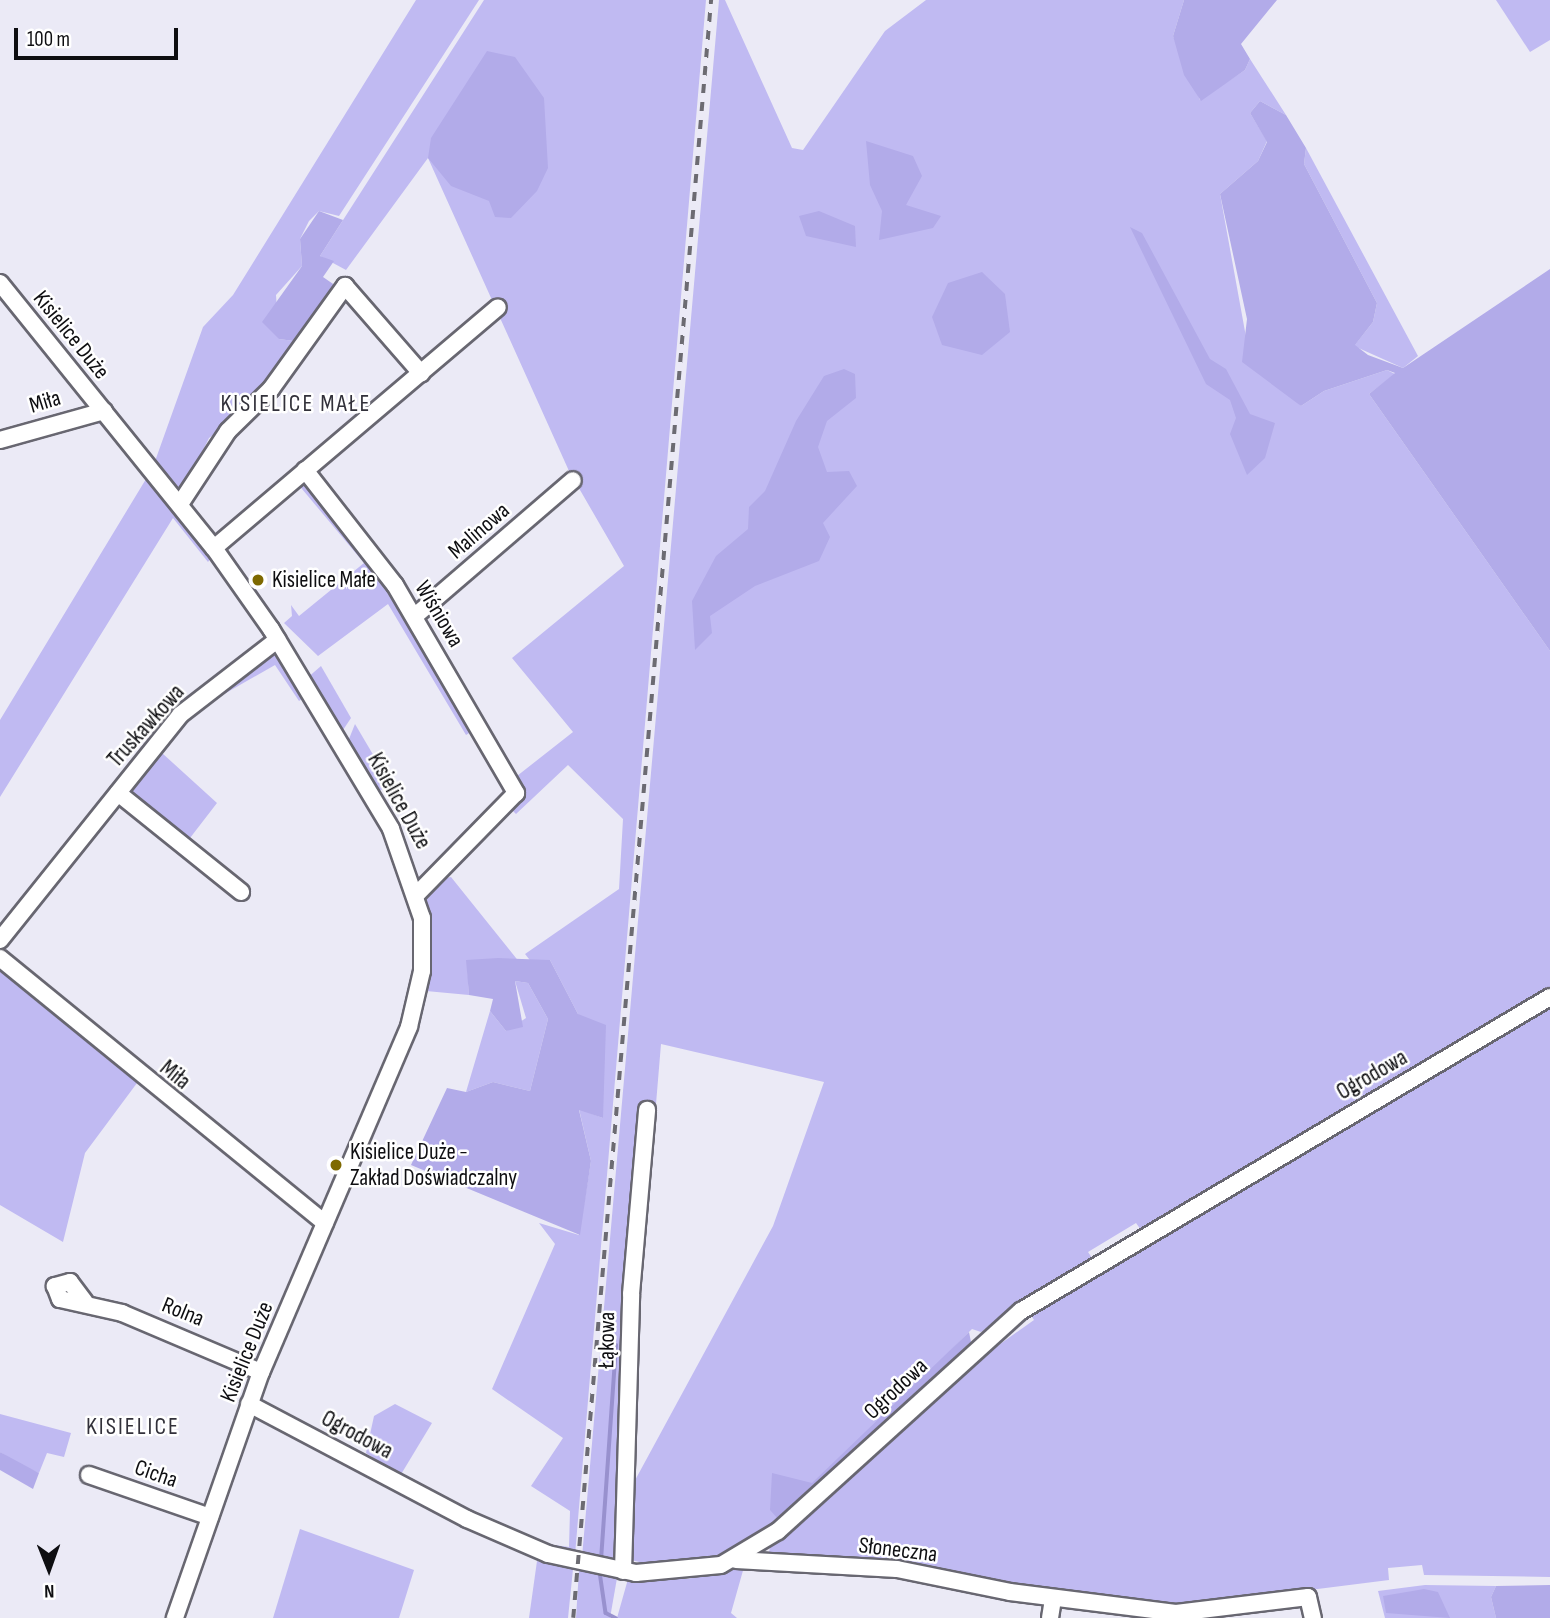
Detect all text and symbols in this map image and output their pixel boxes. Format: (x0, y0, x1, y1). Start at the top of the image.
scale bar (18, 14, 182, 58)
text: 100 m (27, 27, 70, 52)
street label: Kisielice Duże (27, 285, 115, 385)
street label: Miła (26, 384, 64, 420)
district label: KISIELICE MAŁE (222, 390, 370, 418)
street label: Malinowa (443, 497, 515, 565)
place label: Kisielice Małe (272, 566, 376, 594)
marker: Kisielice Małe (250, 572, 266, 588)
street label: Wiśniowa (408, 576, 470, 652)
street label: Truskawkowa (102, 679, 190, 773)
street label: Kisielice Duże (361, 748, 437, 854)
street label: Ogrodowa (1332, 1044, 1412, 1106)
street label: Miła (154, 1054, 196, 1096)
place label: Kisielice Duże - Zakład Doświadczalny (350, 1138, 517, 1192)
marker: Kisielice Duże - Zakład Doświadczalny (328, 1157, 344, 1173)
street label: Rolna (158, 1291, 208, 1333)
street label: Kisielice Duże (214, 1298, 280, 1406)
street label: Łąkowa (593, 1311, 621, 1369)
street label: Ogrodowa (859, 1353, 933, 1425)
street label: Ogrodowa (317, 1405, 397, 1465)
district label: KISIELICE (87, 1413, 179, 1441)
street label: Cicha (131, 1454, 181, 1494)
street label: Słoneczna (857, 1532, 939, 1568)
north arrow (14, 1534, 84, 1604)
text: N (44, 1579, 55, 1602)

